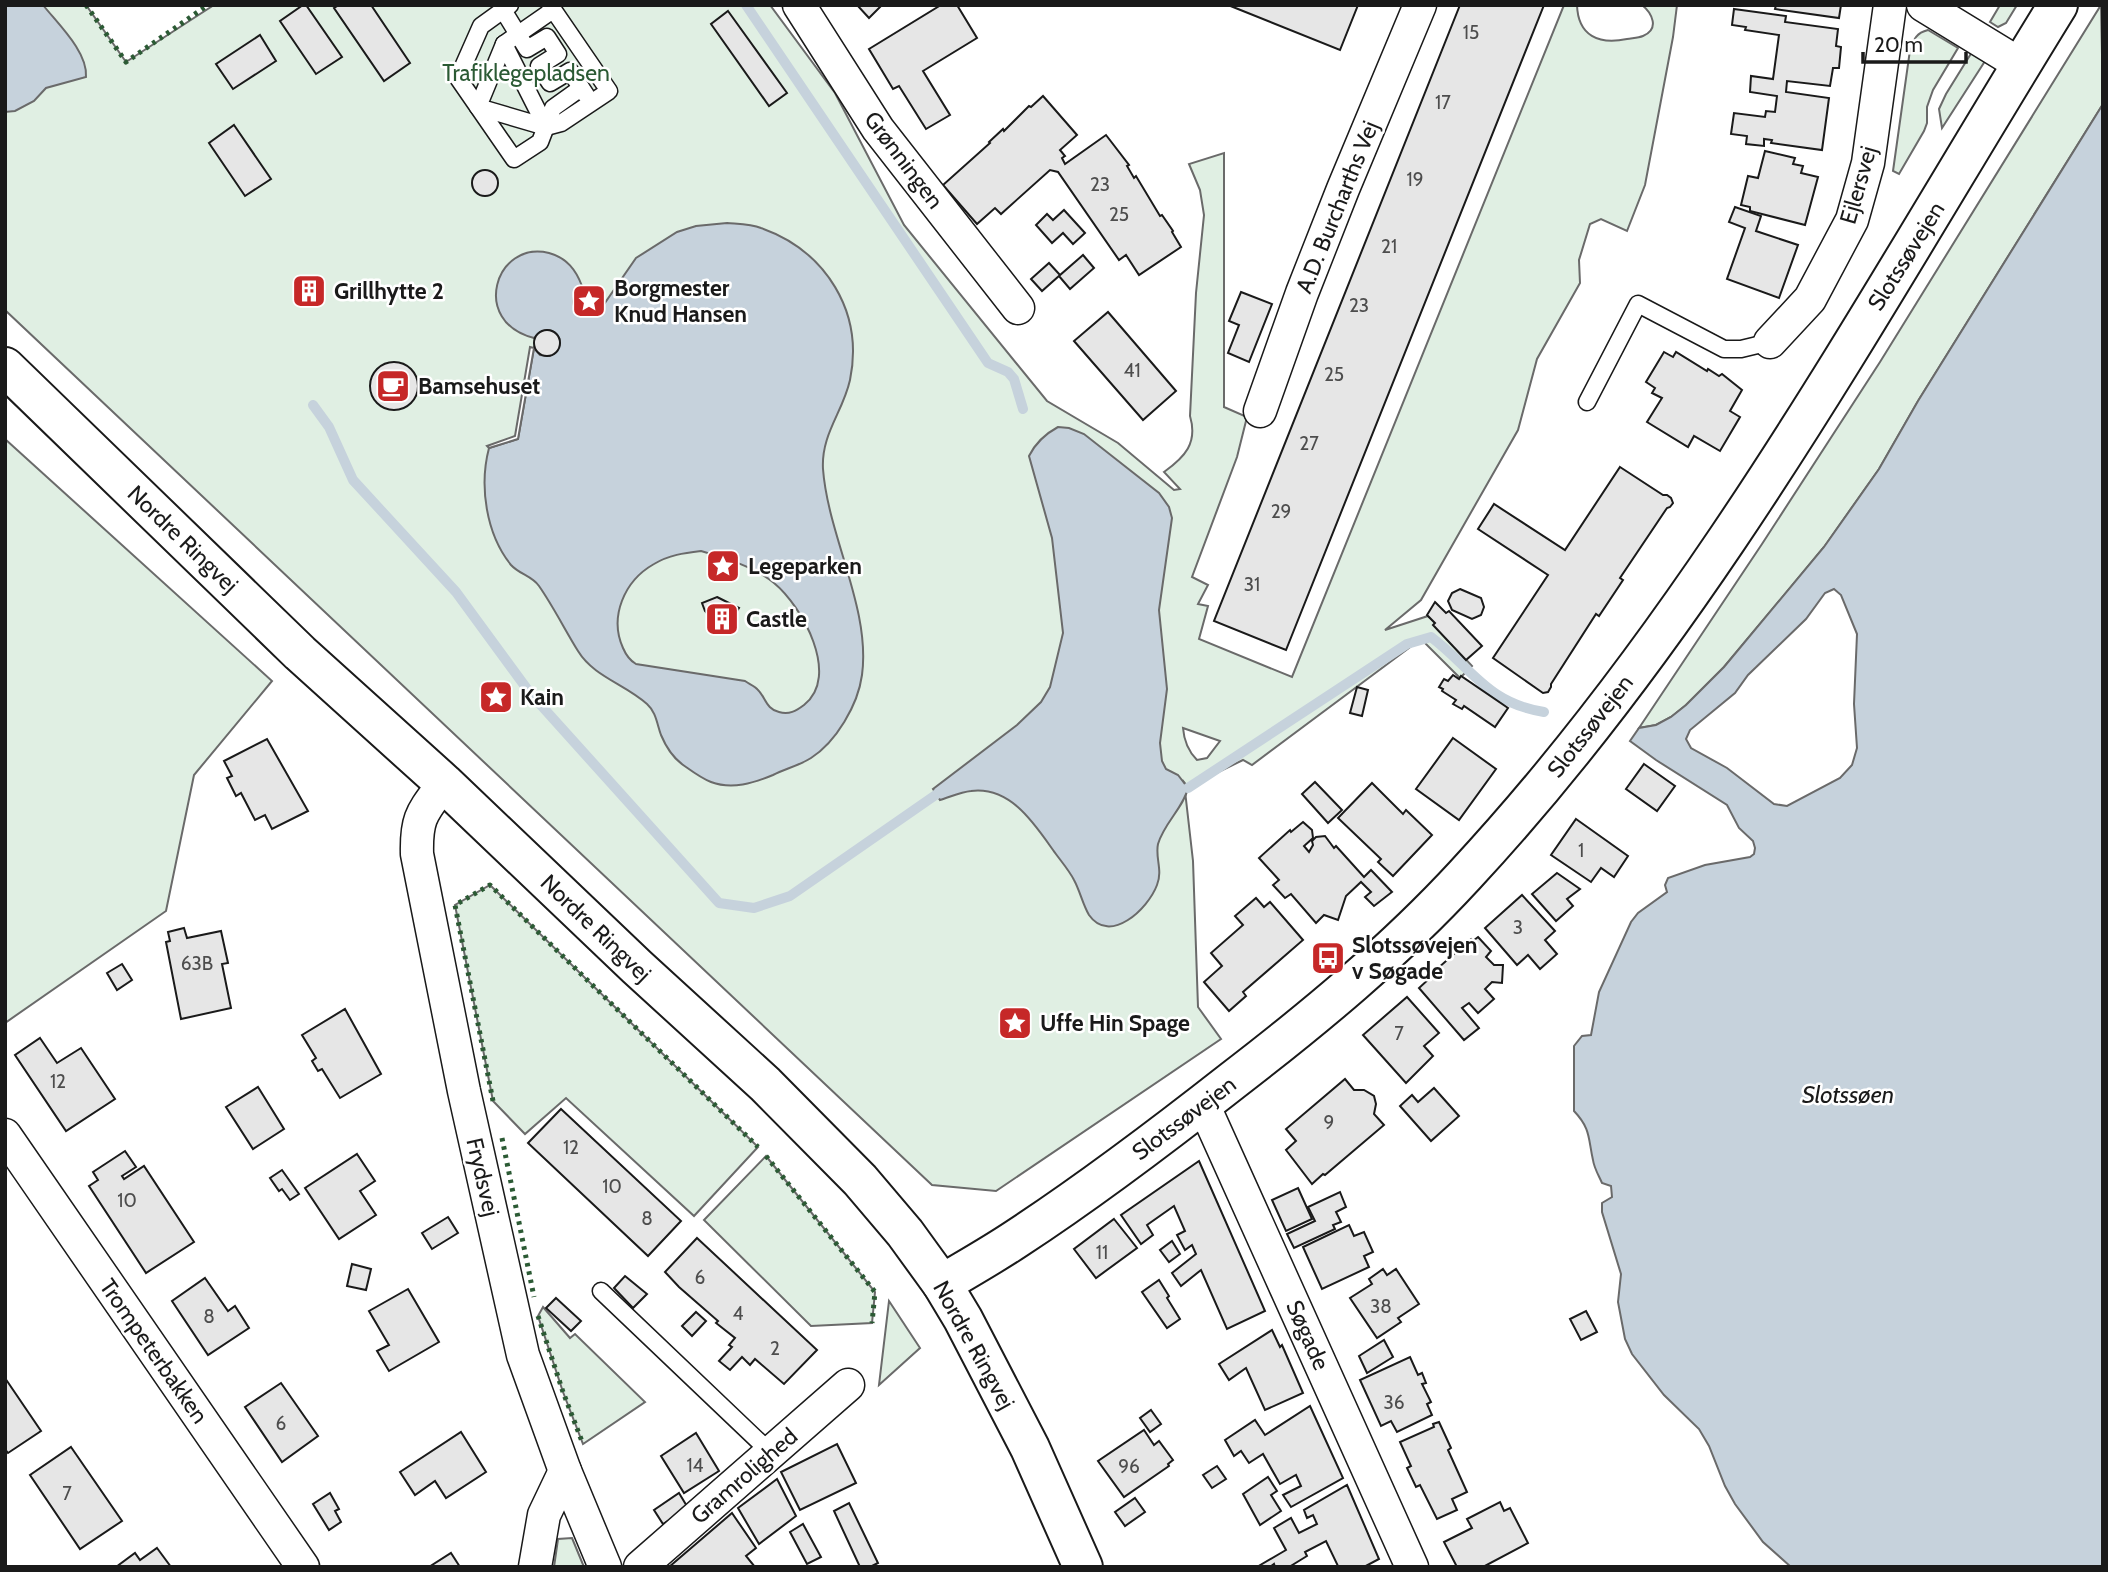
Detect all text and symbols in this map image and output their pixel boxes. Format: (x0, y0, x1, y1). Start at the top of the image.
house number: 15 (1463, 21, 1479, 44)
scale bar (1863, 21, 1966, 65)
text: 20 m (1874, 32, 1923, 57)
park label: Trafiklegepladsen (442, 59, 610, 87)
house number: 17 (1435, 91, 1451, 114)
street label: Grønningen (858, 106, 950, 214)
street label: A.D. Burcharths Vej (1290, 117, 1384, 297)
street label: Ejlersvej (1834, 143, 1882, 227)
house number: 19 (1407, 168, 1424, 191)
house number: 23 (1090, 173, 1110, 196)
street label: Slotssøvejen (1862, 197, 1950, 315)
house number: 25 (1109, 203, 1129, 226)
house number: 21 (1381, 235, 1397, 258)
building icon: Grillhytte 2 (290, 272, 328, 310)
place label: Borgmester Knud Hansen (614, 274, 747, 328)
place label: Grillhytte 2 (334, 277, 444, 305)
place icon: Borgmester Knud Hansen (570, 282, 608, 320)
house number: 23 (1349, 294, 1369, 317)
house number: 41 (1123, 359, 1141, 382)
house number: 25 (1324, 363, 1344, 386)
cafe icon: Bamsehuset (374, 367, 412, 405)
place label: Bamsehuset (418, 372, 540, 400)
house number: 27 (1299, 432, 1319, 455)
street label: Nordre Ringvej (122, 479, 244, 599)
house number: 29 (1271, 500, 1291, 523)
place icon: Legeparken (704, 547, 742, 585)
place label: Legeparken (748, 552, 862, 580)
house number: 31 (1244, 573, 1260, 596)
building icon: Castle (703, 600, 741, 638)
place label: Castle (746, 605, 807, 633)
street label: Slotssøvejen (1541, 669, 1639, 783)
place icon: Kain (477, 678, 515, 716)
place label: Kain (520, 683, 564, 711)
house number: 1 (1578, 839, 1584, 862)
street label: Nordre Ringvej (535, 868, 657, 988)
house number: 3 (1513, 916, 1523, 939)
place label: Slotssøvejen v Søgade (1352, 931, 1478, 985)
bus stop icon: Slotssøvejen v Søgade (1309, 939, 1347, 977)
house number: 63B (181, 952, 213, 975)
place icon: Uffe Hin Spage (996, 1004, 1034, 1042)
place label: Uffe Hin Spage (1040, 1009, 1190, 1037)
house number: 7 (1394, 1022, 1404, 1045)
house number: 12 (50, 1070, 66, 1093)
street label: Slotssøvejen (1127, 1070, 1241, 1166)
water label: Slotssøen (1802, 1080, 1894, 1109)
house number: 9 (1324, 1111, 1334, 1134)
street label: Frydsvej (460, 1135, 506, 1219)
house number: 12 (563, 1136, 579, 1159)
house number: 10 (602, 1175, 622, 1198)
house number: 10 (117, 1189, 137, 1212)
house number: 8 (641, 1207, 653, 1230)
house number: 11 (1096, 1241, 1108, 1264)
house number: 6 (695, 1266, 705, 1289)
street label: Trompeterbakken (94, 1273, 214, 1429)
street label: Nordre Ringvej (927, 1276, 1021, 1414)
house number: 38 (1370, 1295, 1392, 1318)
street label: Søgade (1280, 1296, 1336, 1374)
house number: 4 (733, 1302, 744, 1325)
house number: 8 (203, 1305, 215, 1328)
house number: 2 (770, 1337, 780, 1360)
house number: 36 (1383, 1391, 1405, 1414)
house number: 6 (276, 1412, 286, 1435)
street label: Gramrolighed (685, 1422, 803, 1530)
house number: 14 (686, 1454, 704, 1477)
house number: 96 (1118, 1455, 1140, 1478)
house number: 7 (62, 1482, 72, 1505)

